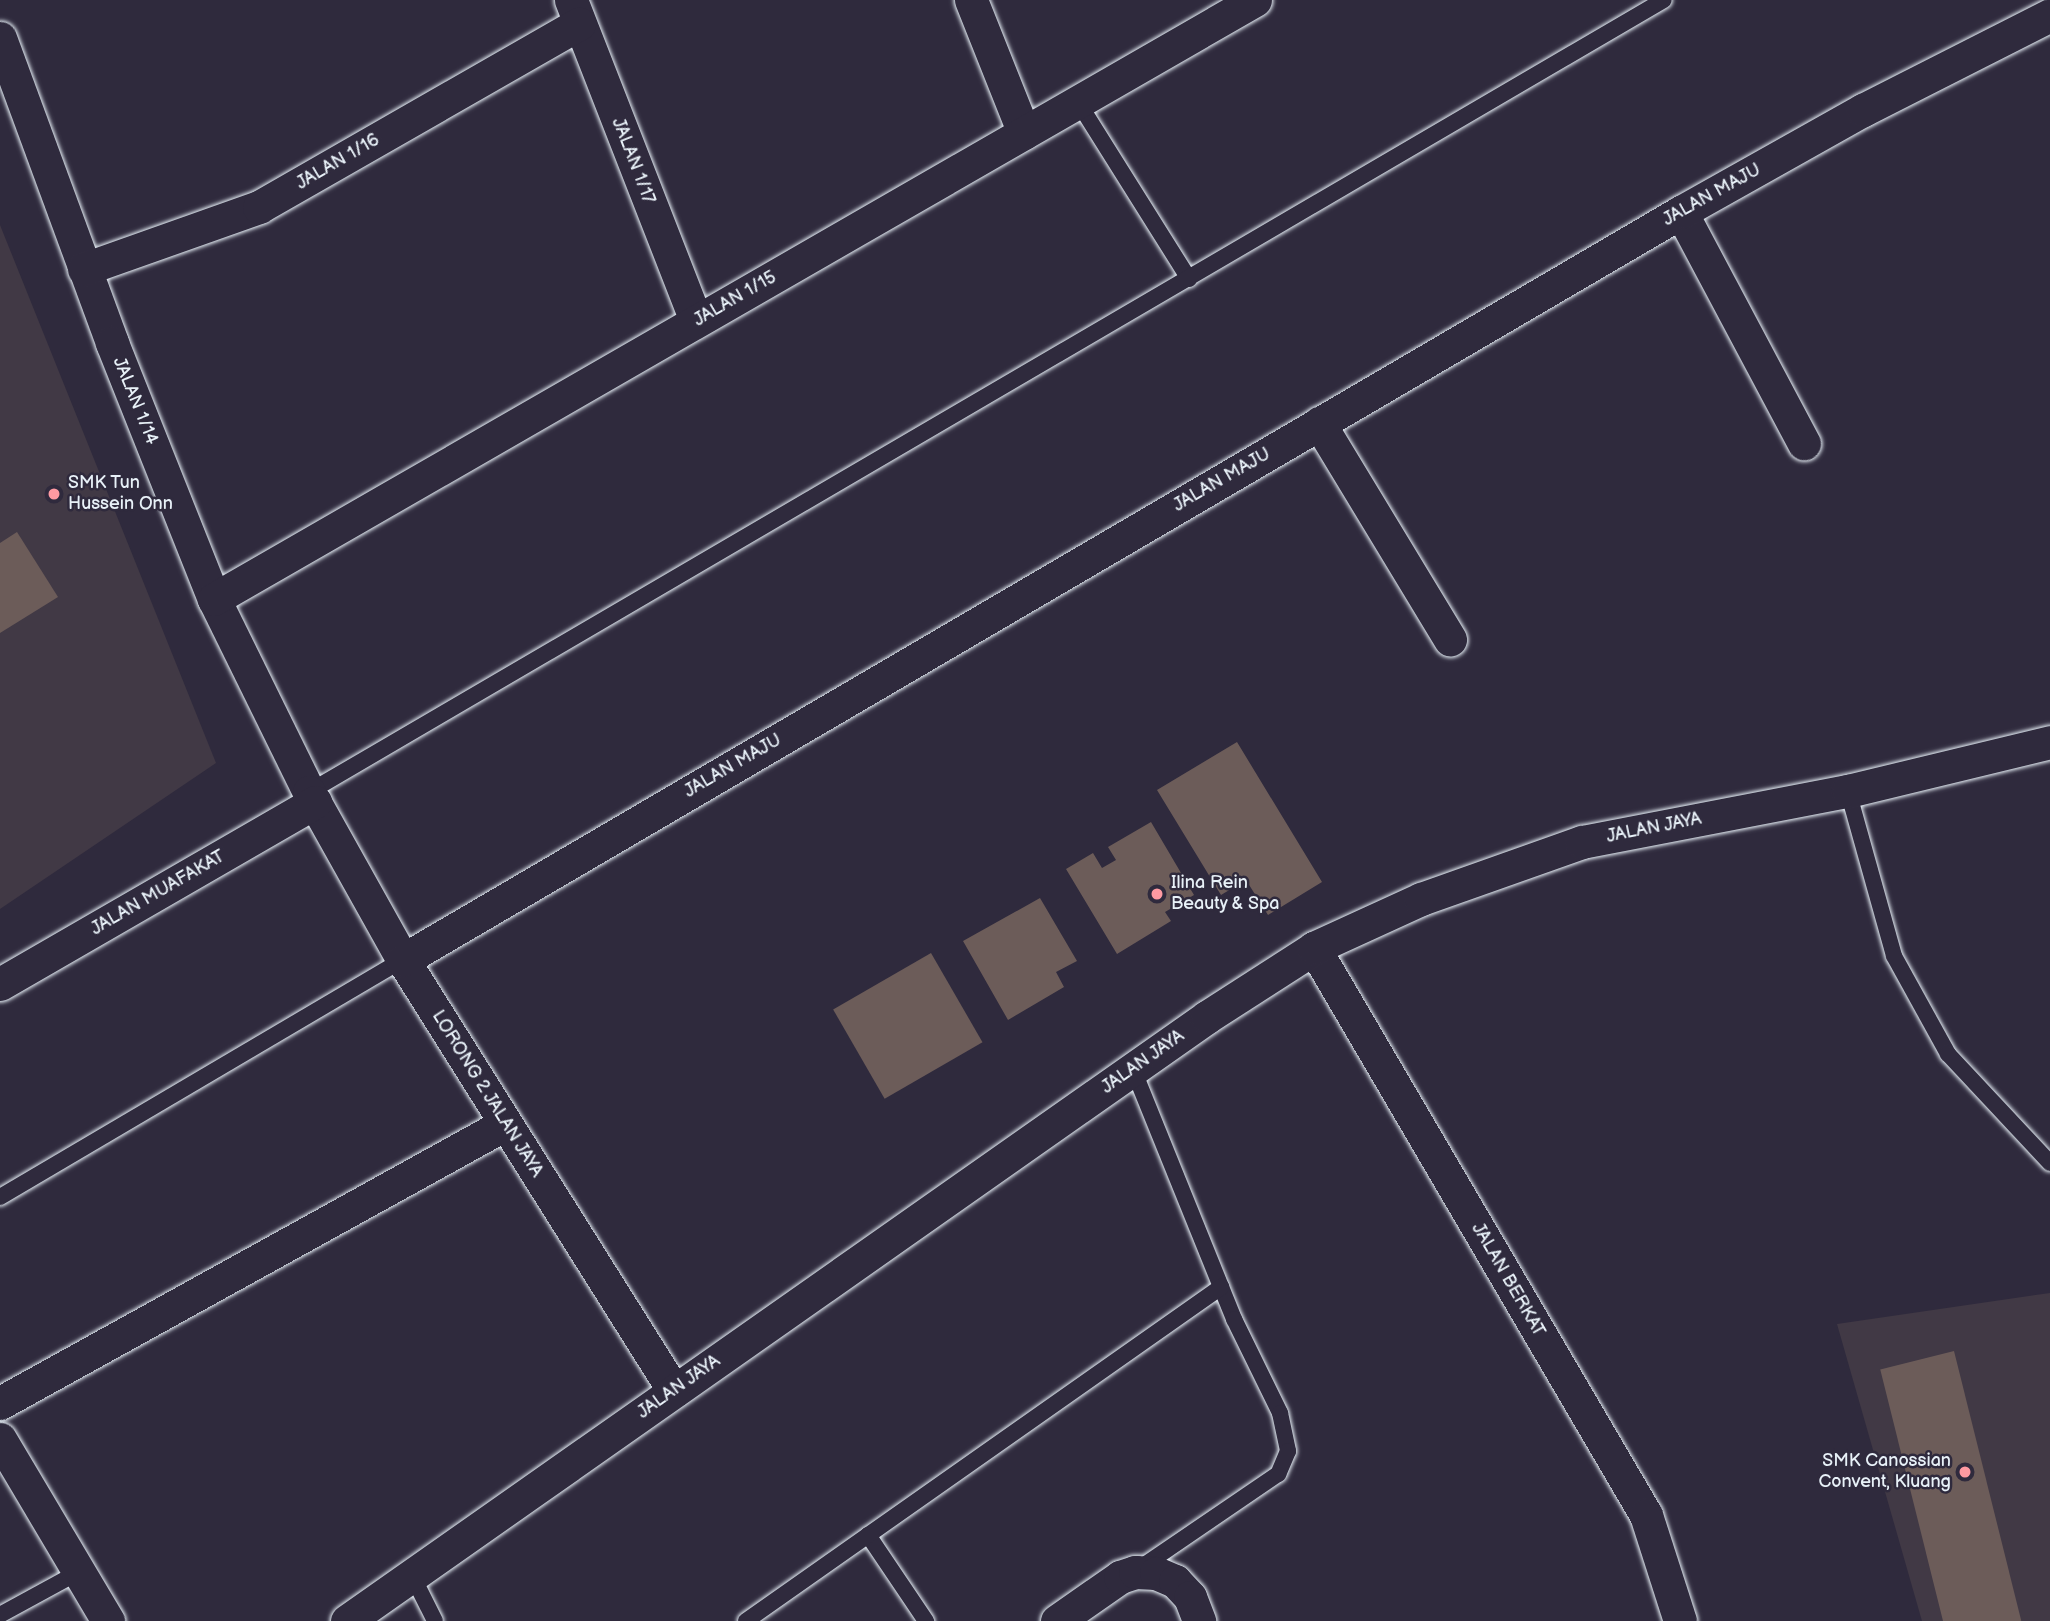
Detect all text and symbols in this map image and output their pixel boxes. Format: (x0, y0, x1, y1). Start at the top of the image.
street label: JALAN 1/17 (607, 115, 659, 207)
street label: JALAN 1/16 (293, 130, 383, 194)
street label: JALAN MAJU (1659, 159, 1765, 231)
street label: JALAN 1/15 (690, 267, 780, 331)
street label: JALAN 1/14 (108, 354, 162, 448)
street label: JALAN MAJU (1169, 443, 1275, 517)
place label: SMK Tun Hussein Onn (68, 473, 173, 516)
marker: SMK Tun Hussein Onn (46, 486, 62, 502)
street label: JALAN MAJU (680, 729, 786, 803)
street label: JALAN JAYA (1604, 808, 1704, 848)
street label: JALAN MUAFAKAT (87, 846, 229, 940)
place label: Ilina Rein Beauty & Spa (1171, 873, 1281, 916)
marker: Ilina Rein Beauty & Spa (1149, 886, 1165, 902)
street label: LORONG 2 JALAN JAYA (426, 1006, 548, 1182)
street label: JALAN JAYA (1097, 1025, 1189, 1099)
street label: JALAN BERKAT (1467, 1219, 1549, 1341)
street label: JALAN JAYA (633, 1350, 725, 1424)
place label: SMK Canossian Convent, Kluang (1819, 1451, 1951, 1494)
marker: SMK Canossian Convent, Kluang (1957, 1464, 1973, 1480)

